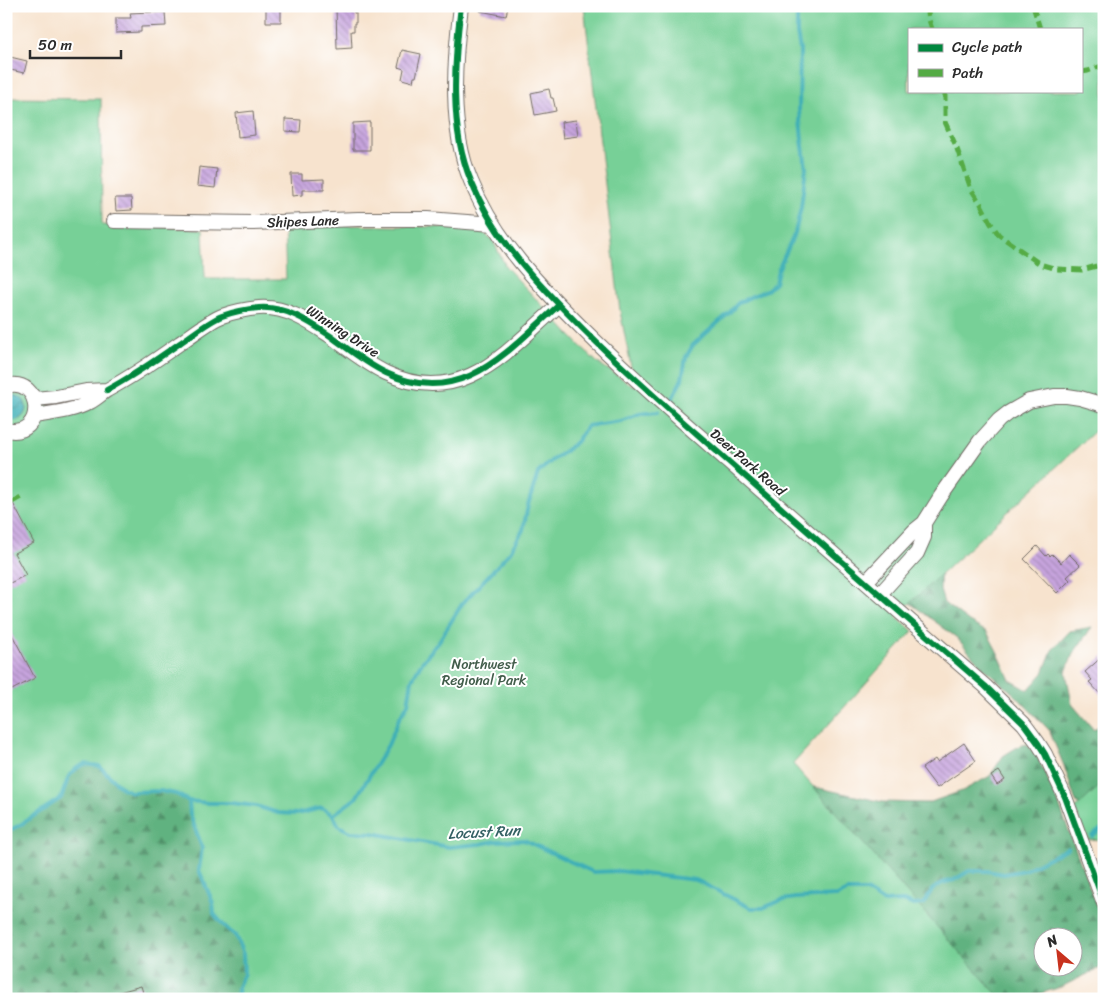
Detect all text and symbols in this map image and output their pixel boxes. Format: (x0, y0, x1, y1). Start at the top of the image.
scale bar (30, 28, 121, 60)
legend (908, 28, 1082, 92)
text: 50 m (38, 32, 73, 58)
text: Cycle path (952, 34, 1023, 60)
text: Path (952, 60, 983, 86)
street label: Shipes Lane (267, 208, 340, 235)
street label: Winning Drive (301, 298, 385, 365)
street label: Deer Park Road (704, 422, 793, 504)
park label: Northwest Regional Park (442, 652, 527, 693)
water label: Locust Run (447, 817, 523, 847)
north arrow (1032, 928, 1082, 978)
text: N (1041, 928, 1063, 955)

